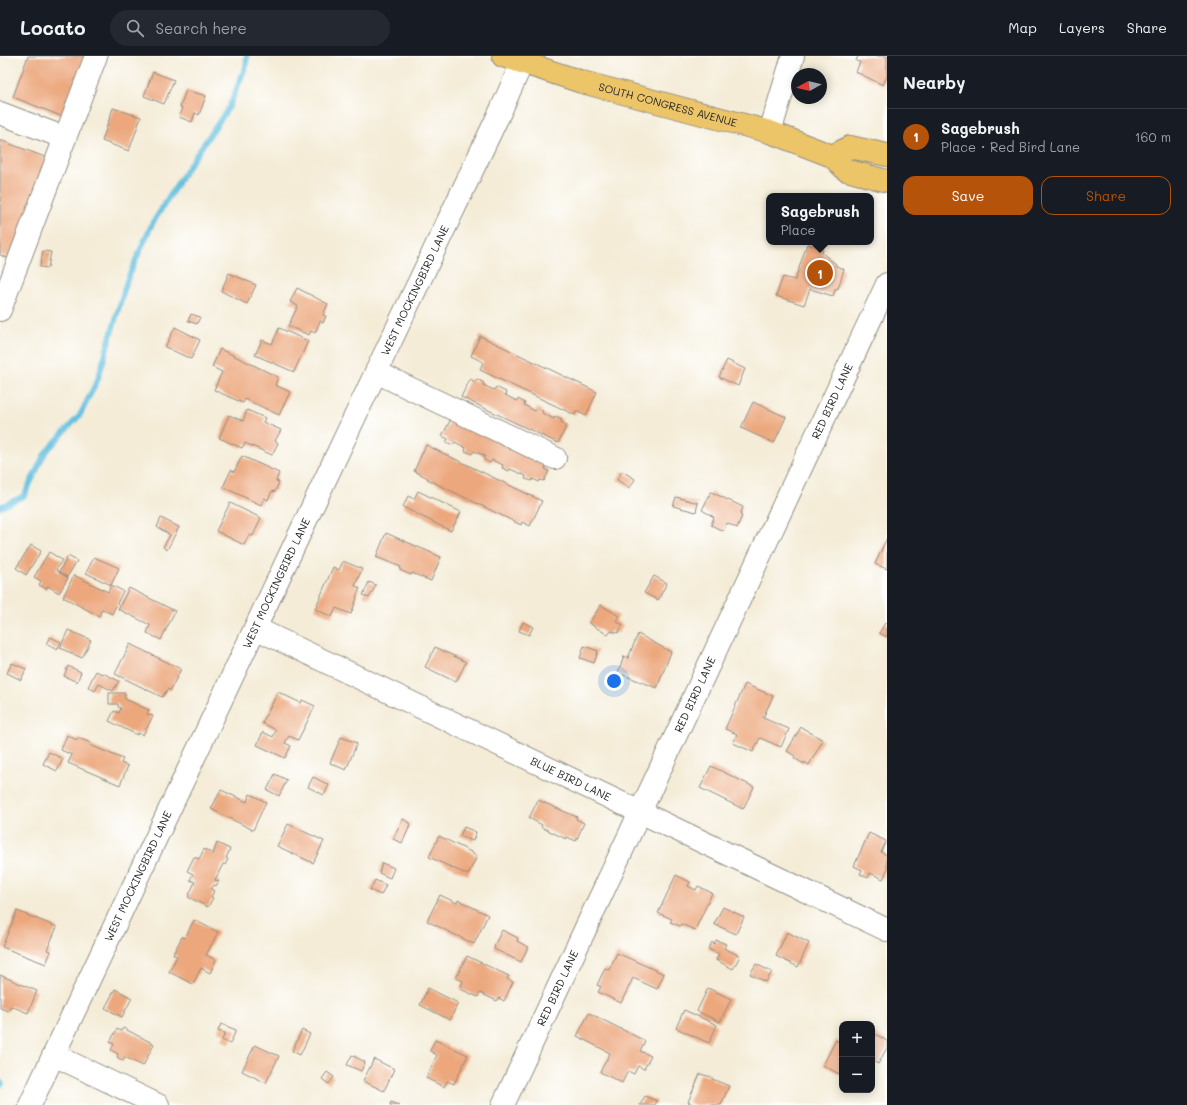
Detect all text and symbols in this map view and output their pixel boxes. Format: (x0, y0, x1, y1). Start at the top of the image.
search box (110, 10, 390, 46)
text: Locato (20, 15, 86, 40)
icon: search (124, 17, 146, 39)
text: Search here (156, 18, 247, 38)
text: Map (1008, 18, 1037, 37)
text: Layers (1059, 18, 1105, 37)
text: Share (1127, 18, 1167, 37)
north arrow (791, 68, 827, 104)
text: Nearby (903, 71, 965, 93)
street label: SOUTH CONGRESS AVENUE (597, 79, 739, 130)
text: Sagebrush (941, 118, 1020, 138)
text: 1 (913, 128, 919, 145)
text: 160 m (1135, 128, 1171, 145)
text: Place · Red Bird Lane (941, 138, 1080, 155)
button: Save (903, 176, 1033, 215)
button: Share (1041, 176, 1171, 215)
popup (766, 193, 874, 245)
text: Sagebrush (781, 201, 859, 221)
text: Place (781, 221, 816, 238)
street label: WEST MOCKINGBIRD LANE (377, 223, 452, 358)
pin: 1 (807, 258, 833, 288)
street label: RED BIRD LANE (808, 361, 856, 441)
street label: WEST MOCKINGBIRD LANE (239, 515, 313, 651)
street label: RED BIRD LANE (670, 654, 719, 735)
your location (604, 671, 624, 691)
street label: BLUE BIRD LANE (528, 753, 614, 804)
street label: WEST MOCKINGBIRD LANE (100, 808, 175, 944)
street label: RED BIRD LANE (533, 948, 581, 1028)
map controls (839, 1021, 875, 1093)
button: + (839, 1021, 875, 1057)
button: − (839, 1057, 875, 1093)

